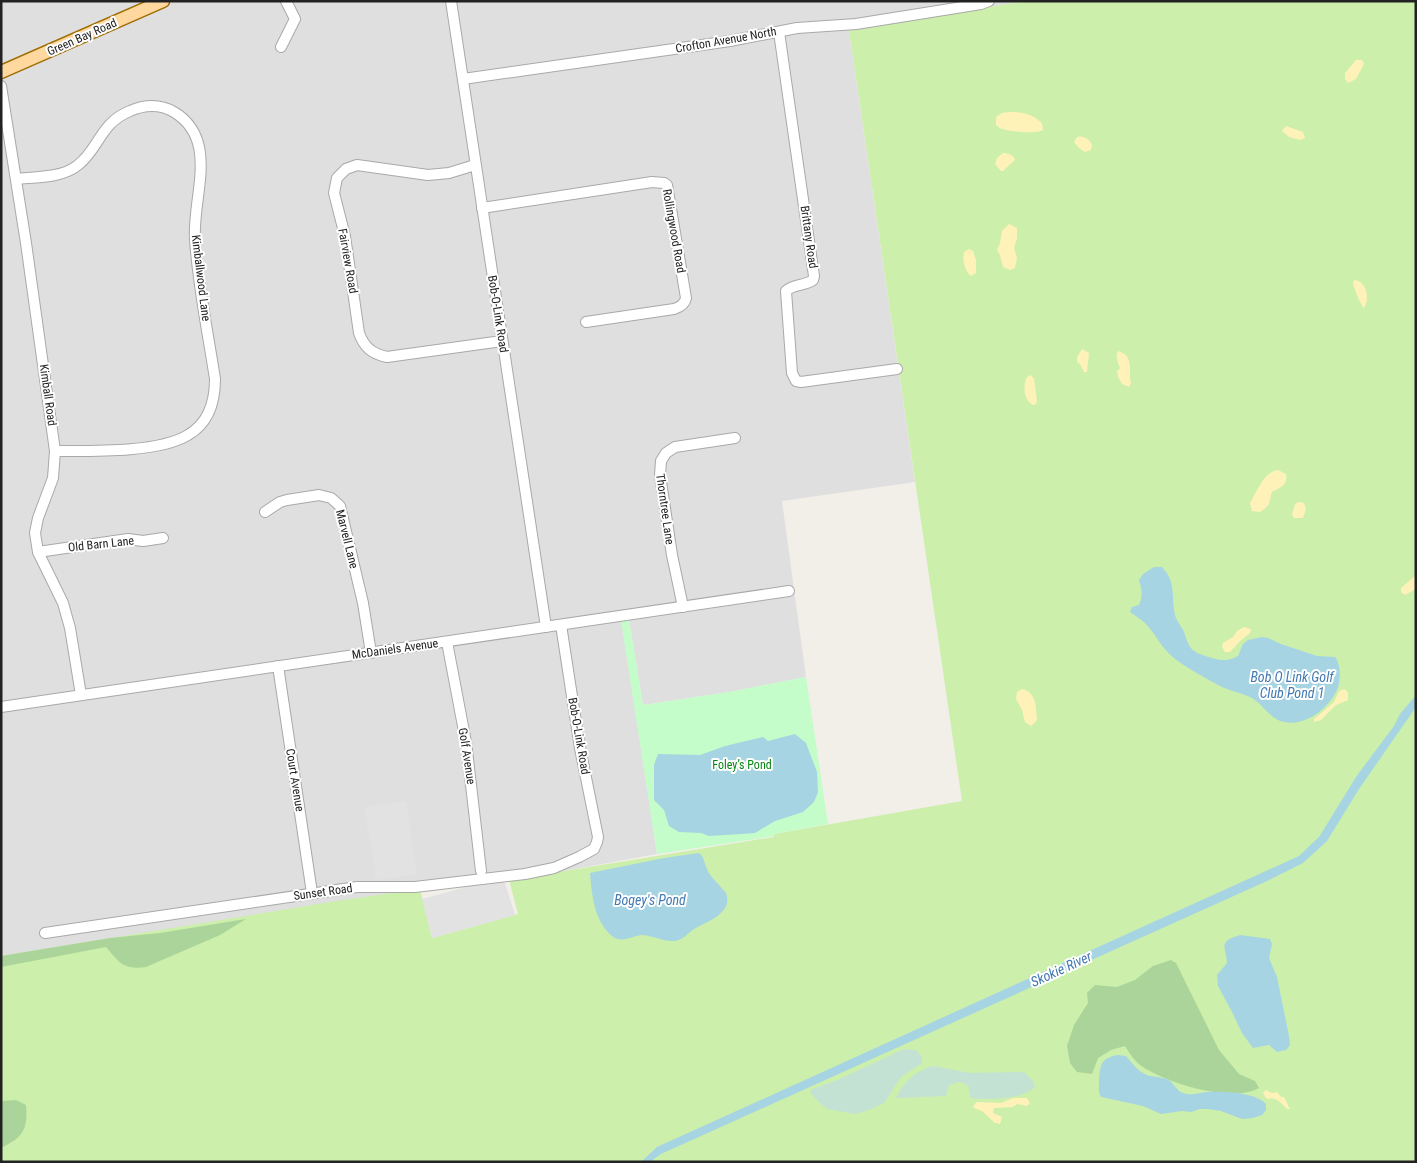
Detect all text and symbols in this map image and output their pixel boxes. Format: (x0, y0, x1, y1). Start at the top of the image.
street label: Green Bay Road (45, 15, 119, 59)
street label: Crofton Avenue North (674, 24, 778, 56)
street label: Rollingwood Road (660, 188, 688, 274)
street label: Brittany Road (798, 205, 820, 269)
street label: Fairview Road (335, 227, 361, 295)
street label: Kimballwood Lane (189, 234, 213, 322)
street label: Bob-O-Link Road (485, 274, 511, 354)
street label: Kimball Road (37, 363, 59, 427)
street label: Thorntree Lane (653, 473, 677, 546)
street label: Marvell Lane (333, 508, 361, 570)
street label: Old Barn Lane (67, 534, 135, 554)
street label: McDaniels Avenue (351, 636, 439, 662)
water label: Bob O Link Golf Club Pond 1 (1250, 669, 1335, 701)
street label: Bob-O-Link Road (565, 696, 593, 776)
street label: Golf Avenue (456, 727, 478, 786)
street label: Court Avenue (283, 748, 307, 813)
park label: Foley’s Pond (712, 758, 772, 772)
street label: Sunset Road (293, 881, 353, 903)
water label: Bogey's Pond (614, 892, 686, 908)
water label: Skokie River (1028, 948, 1095, 990)

